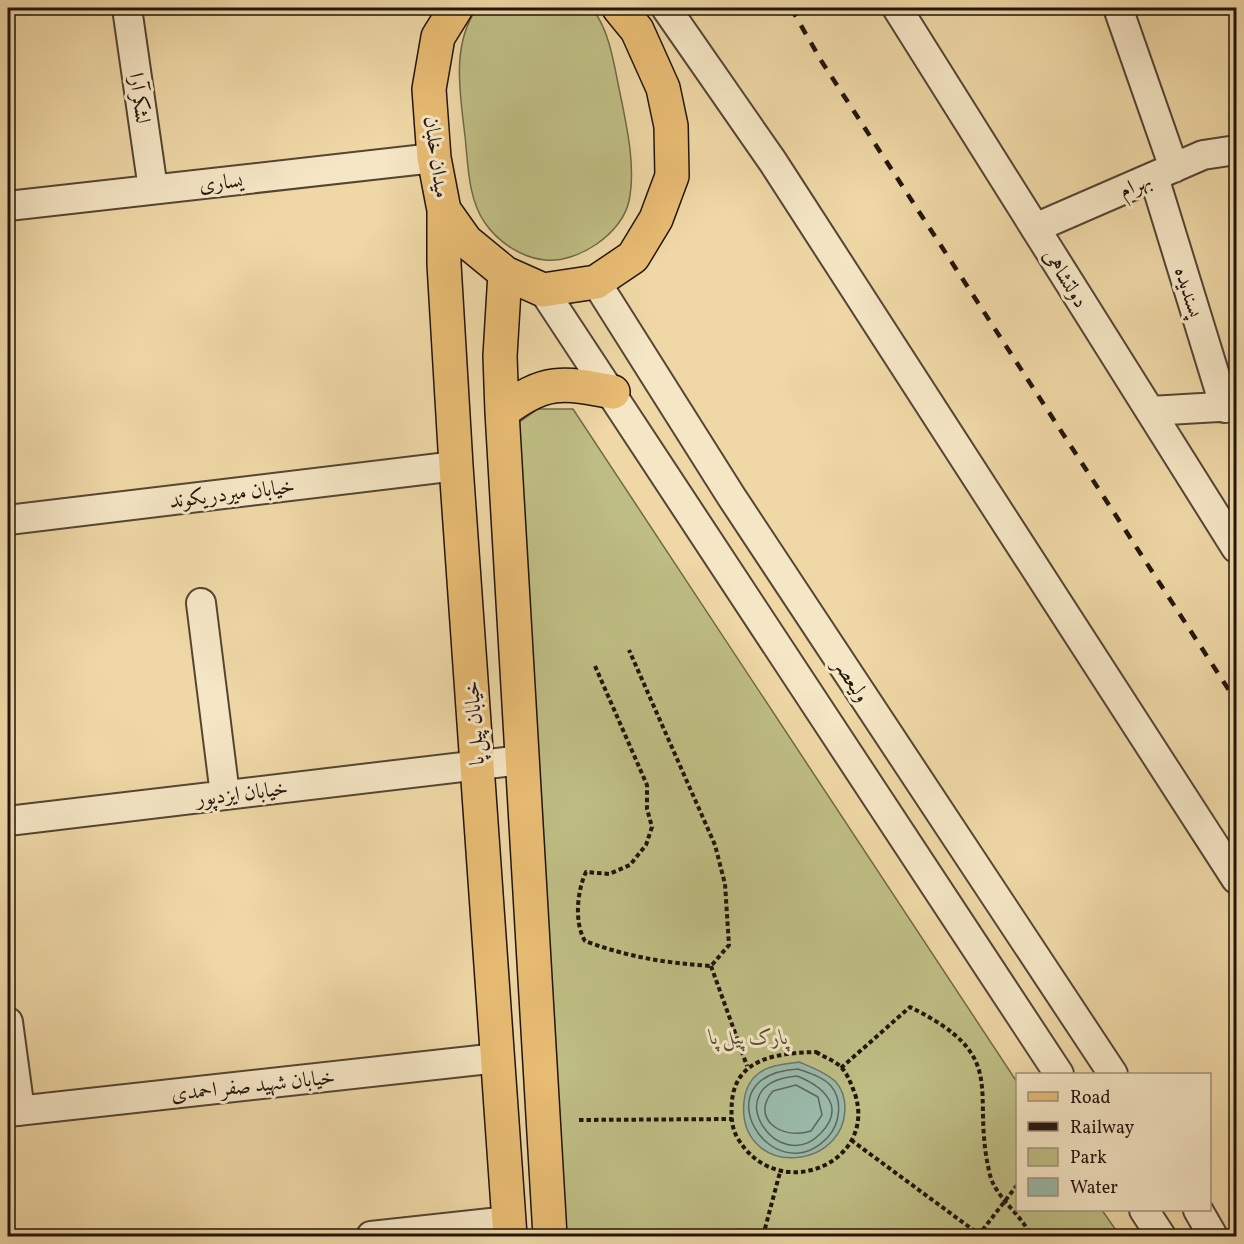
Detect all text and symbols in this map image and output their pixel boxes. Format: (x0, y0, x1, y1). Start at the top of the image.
street label: لشکر آرا (121, 71, 156, 126)
street label: میدان خلبان (415, 114, 456, 200)
street label: یساری (198, 167, 246, 200)
street label: بهرام (1115, 167, 1157, 208)
street label: دولتشاهی (1035, 244, 1094, 314)
street label: پسندیده (1166, 264, 1209, 323)
street label: خیابان میردریکوند (168, 472, 297, 517)
street label: ولیعصر (825, 651, 876, 709)
street label: خیابان پیل پا (458, 680, 493, 766)
street label: خیابان ایزدپور (193, 774, 290, 815)
park label: پارک پیل پا (708, 1024, 790, 1053)
street label: خیابان شهید صفر احمدی (170, 1063, 337, 1110)
legend (1016, 1073, 1211, 1211)
text: Road (1070, 1086, 1111, 1111)
text: Railway (1070, 1116, 1134, 1141)
text: Park (1070, 1146, 1107, 1171)
text: Water (1070, 1176, 1118, 1201)

